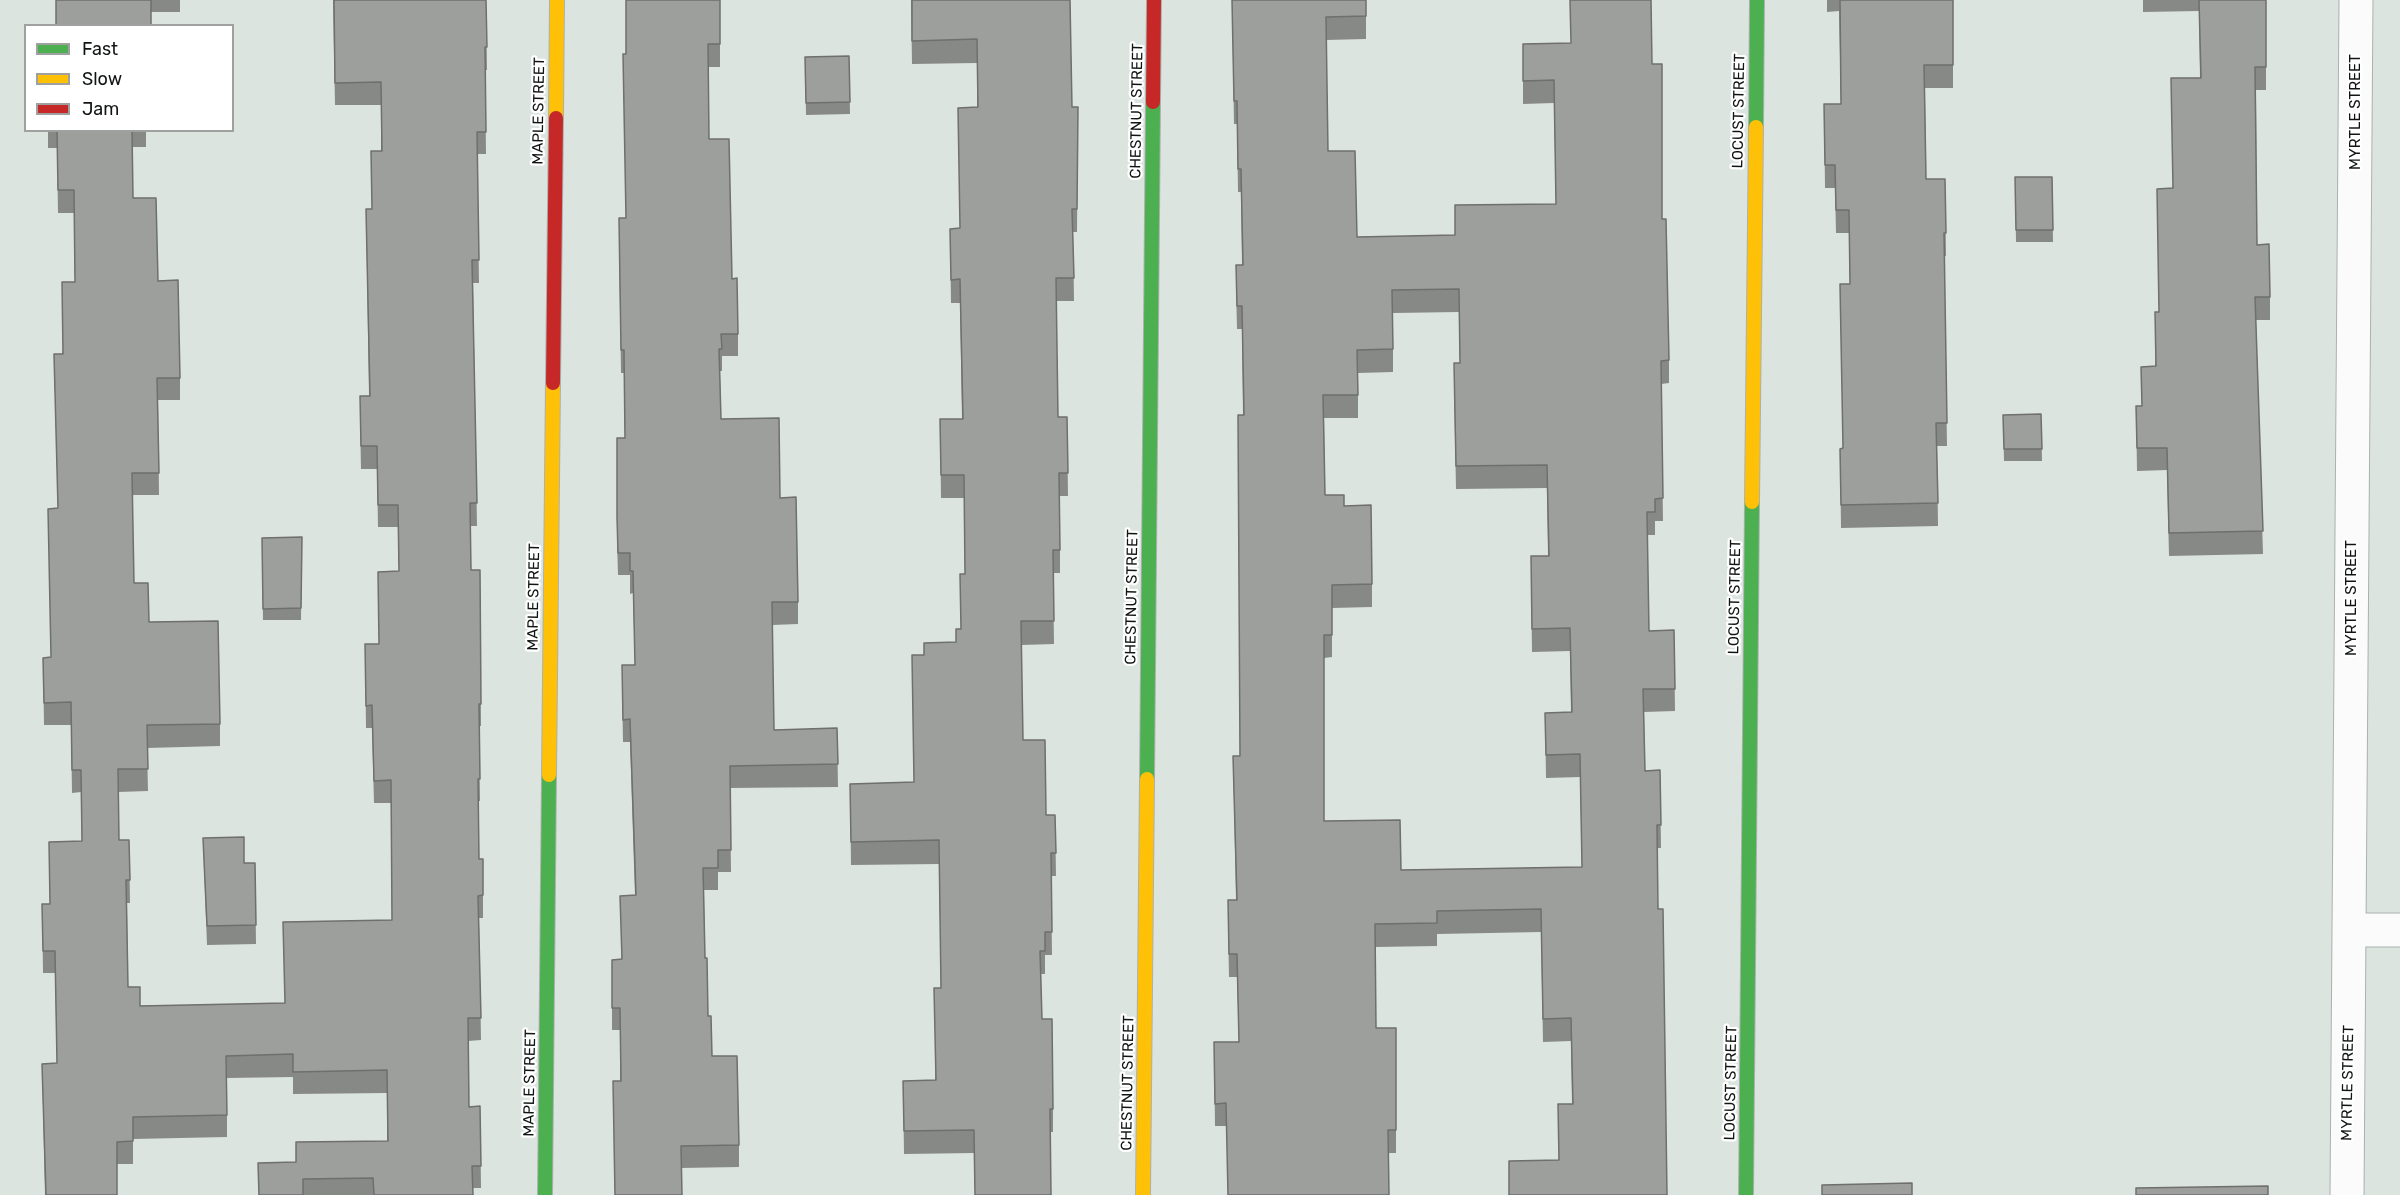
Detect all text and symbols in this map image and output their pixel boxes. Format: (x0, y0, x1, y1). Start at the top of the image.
legend (24, 24, 234, 132)
text: Fast (82, 38, 118, 60)
street label: CHESTNUT STREET (1127, 43, 1147, 179)
street label: LOCUST STREET (1729, 53, 1749, 169)
street label: MYRTLE STREET (2347, 54, 2365, 170)
street label: MAPLE STREET (529, 57, 549, 165)
text: Slow (82, 68, 122, 90)
text: Jam (82, 98, 119, 120)
street label: CHESTNUT STREET (1122, 529, 1142, 665)
street label: LOCUST STREET (1725, 539, 1745, 655)
street label: MYRTLE STREET (2343, 540, 2361, 656)
street label: MAPLE STREET (524, 543, 544, 651)
street label: CHESTNUT STREET (1118, 1015, 1138, 1151)
street label: LOCUST STREET (1721, 1025, 1741, 1141)
street label: MYRTLE STREET (2338, 1025, 2358, 1141)
street label: MAPLE STREET (520, 1029, 540, 1137)

